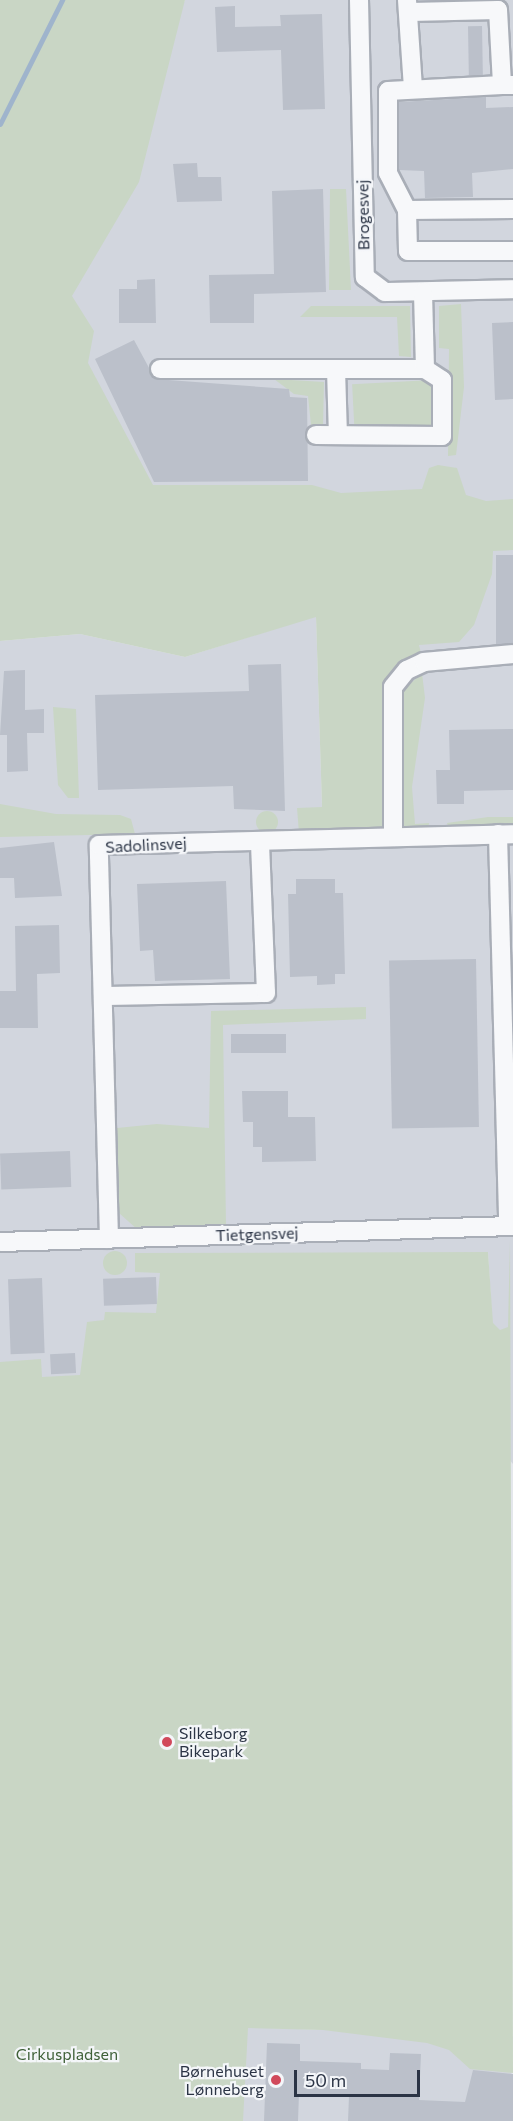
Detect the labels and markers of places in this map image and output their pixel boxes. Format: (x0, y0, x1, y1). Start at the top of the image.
place label: Silkeborg Bikepark (179, 1723, 247, 1761)
marker: Silkeborg Bikepark (160, 1735, 174, 1749)
place label: Børnehuset Lønneberg (180, 2061, 264, 2099)
marker: Børnehuset Lønneberg (269, 2073, 283, 2087)

